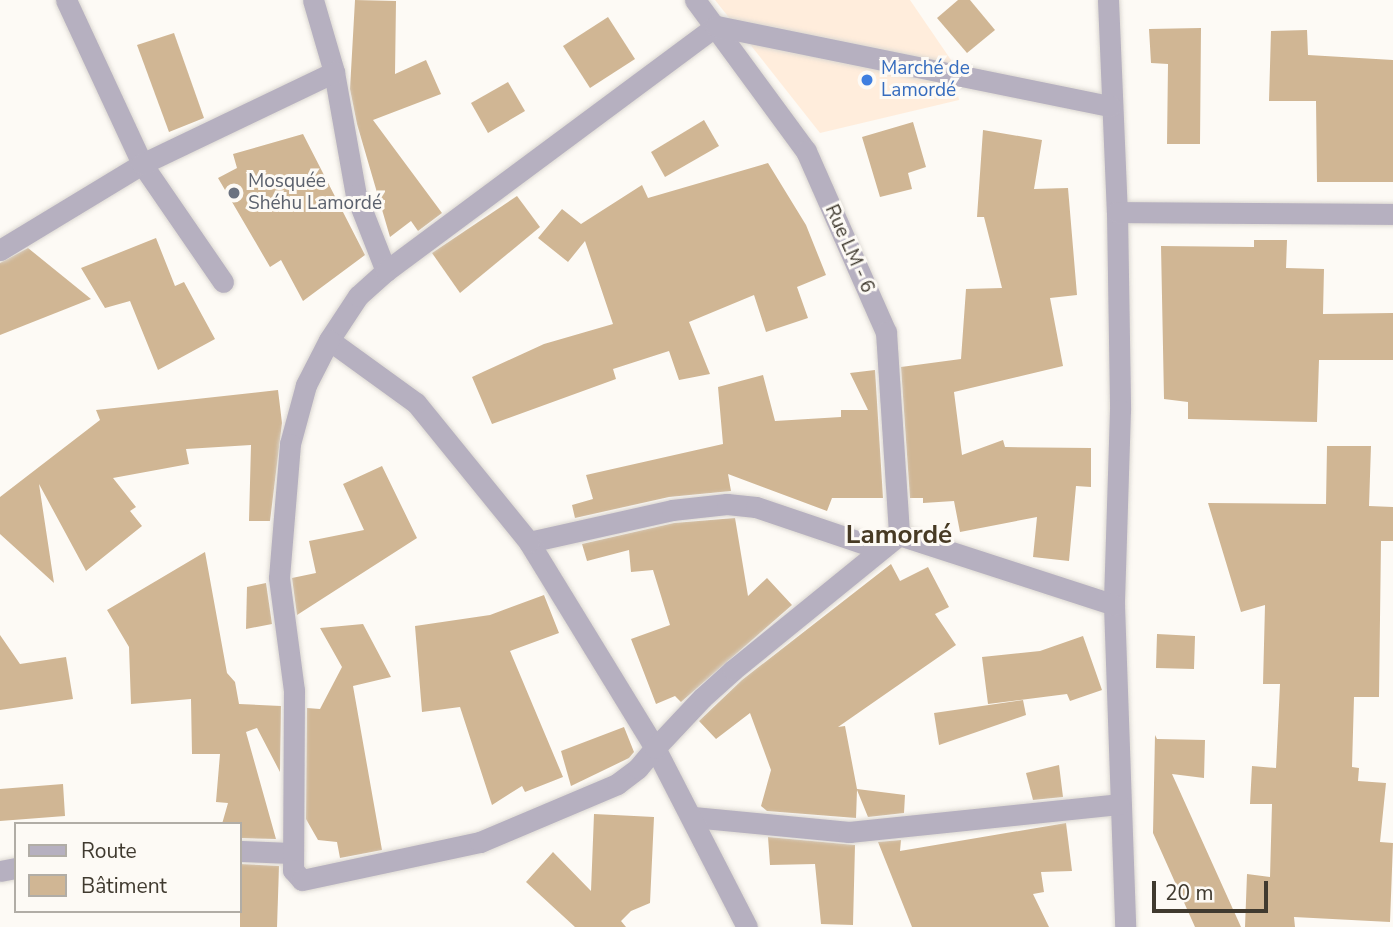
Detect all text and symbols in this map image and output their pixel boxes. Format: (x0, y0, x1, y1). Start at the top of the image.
place label: Marché de Lamordé (881, 58, 970, 102)
marker: Marché de Lamordé (859, 72, 875, 88)
place label: Mosquée Shéhu Lamordé (248, 171, 382, 215)
marker: Mosquée Shéhu Lamordé (226, 185, 242, 201)
street label: Rue LM - 6 (819, 201, 879, 297)
district label: Lamordé (846, 519, 952, 551)
legend (14, 822, 242, 913)
text: Route (81, 837, 137, 865)
scale bar (1155, 867, 1270, 911)
text: Bâtiment (81, 872, 167, 900)
text: 20 m (1165, 879, 1214, 907)

